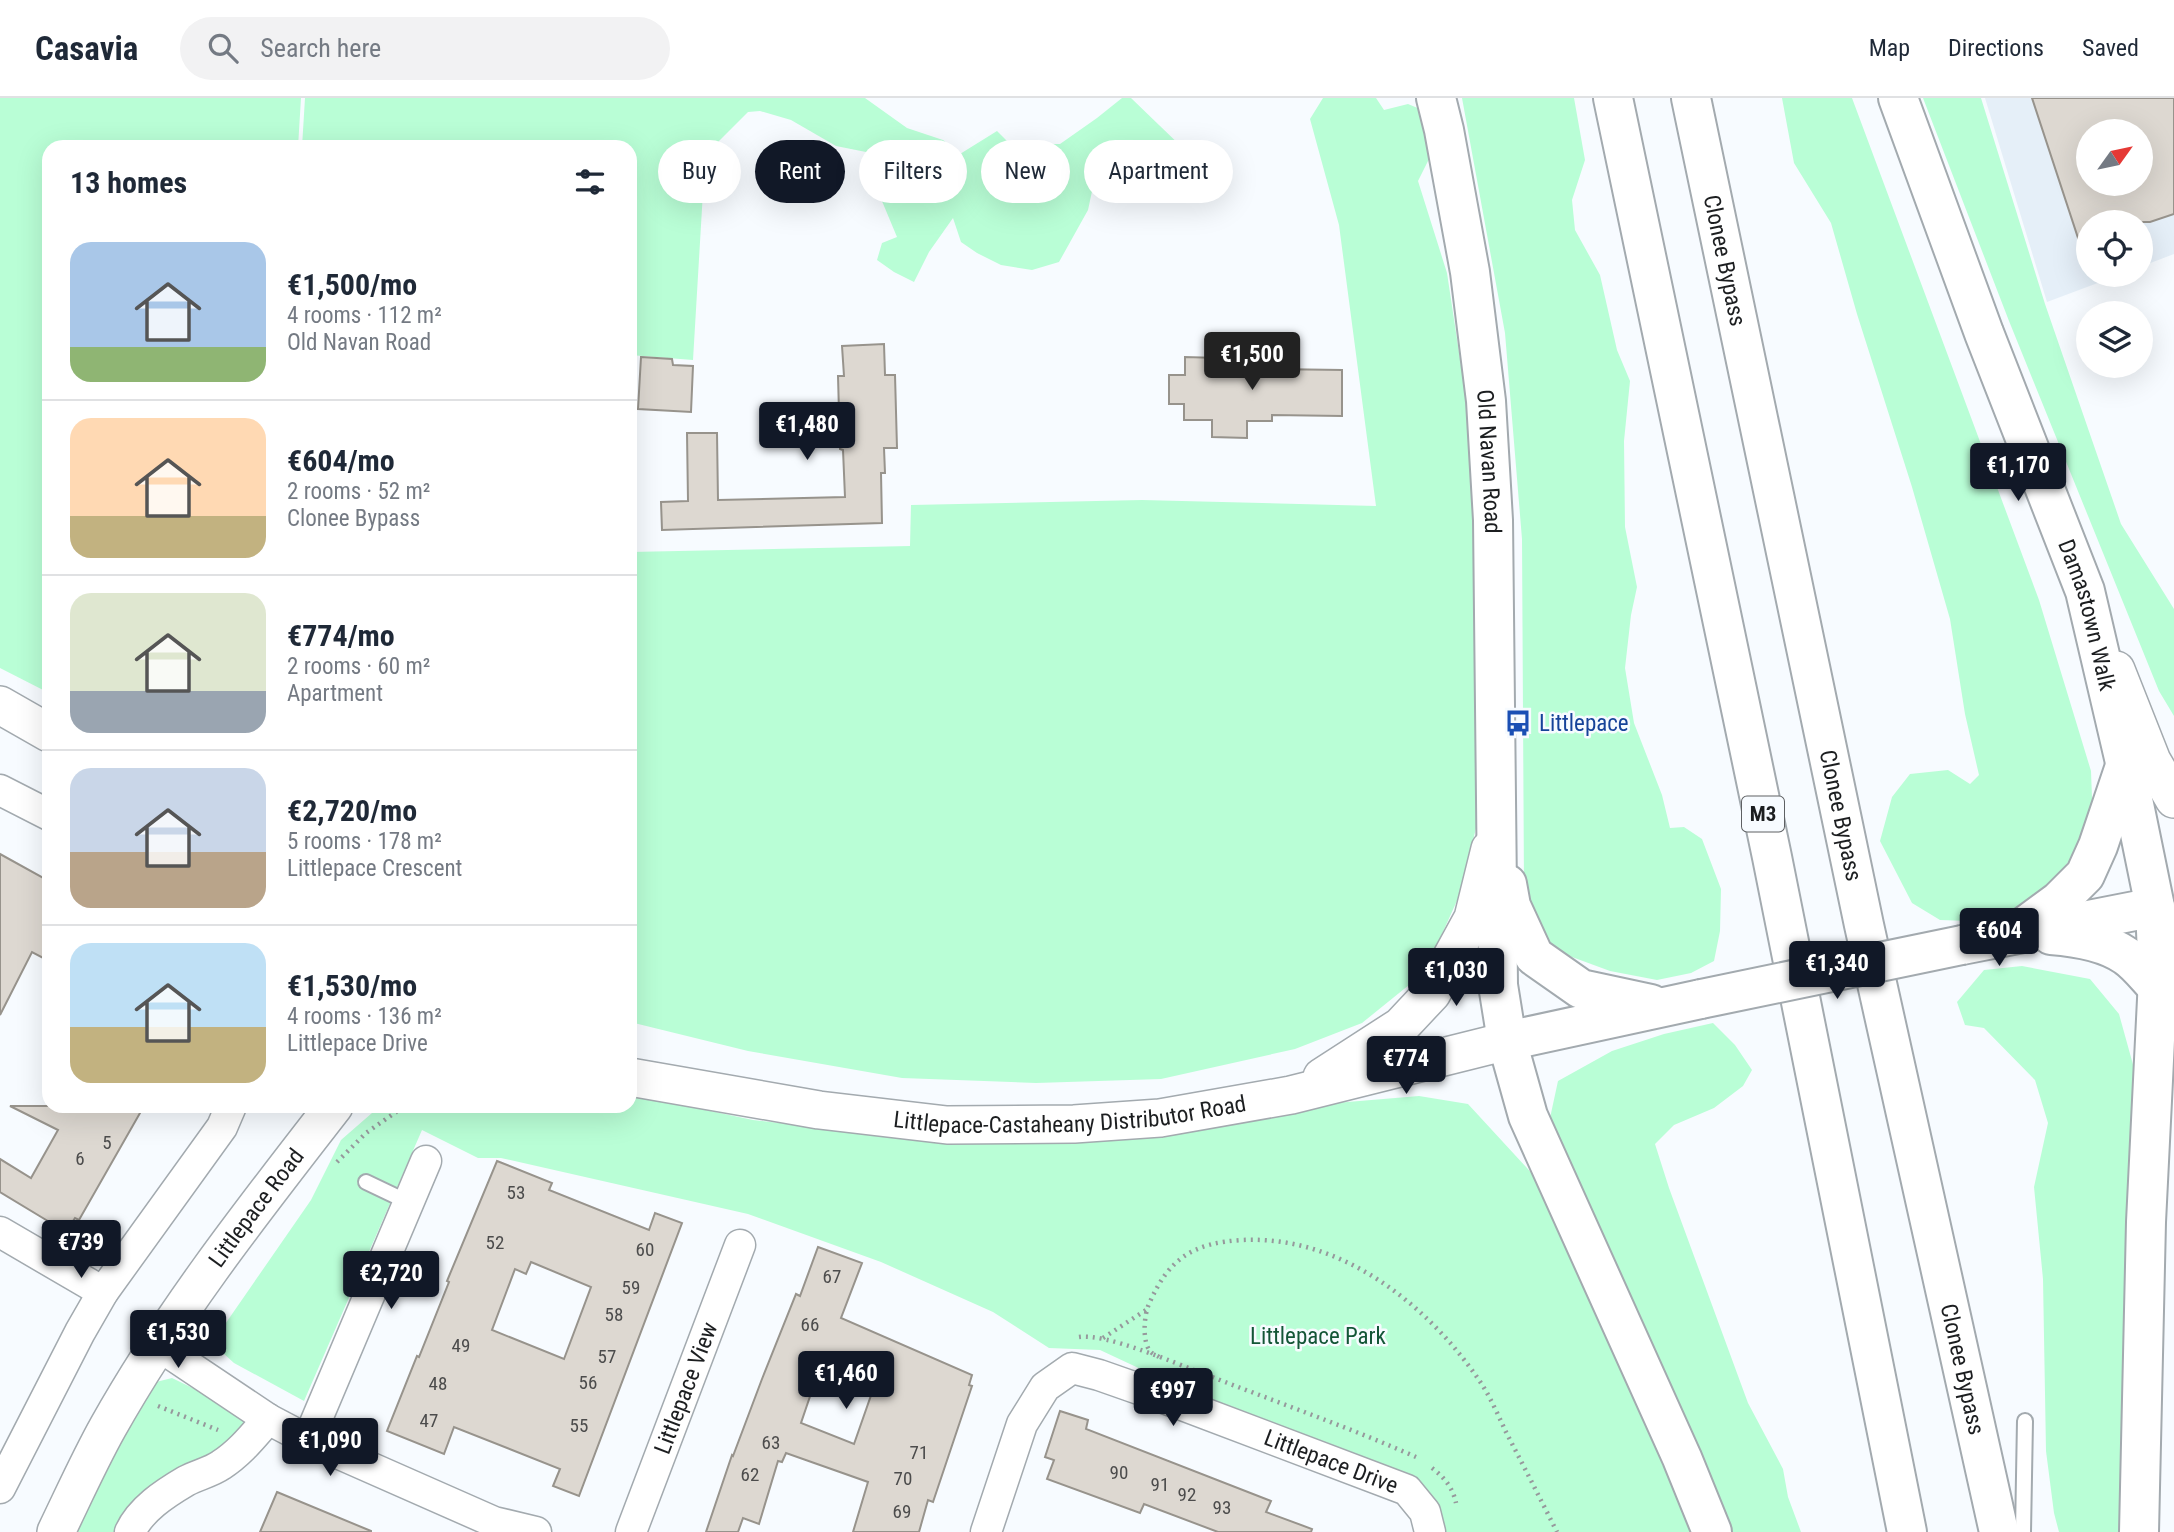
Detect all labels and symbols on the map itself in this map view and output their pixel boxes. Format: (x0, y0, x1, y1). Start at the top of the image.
north arrow (2076, 119, 2152, 196)
street label: Clonee Bypass (1698, 193, 1751, 329)
pin: €1,500 (1195, 332, 1309, 392)
street label: Old Navan Road (1471, 388, 1506, 534)
pin: €1,480 (750, 402, 864, 462)
pin: €1,170 (1961, 444, 2075, 503)
street label: Damastown Walk (2052, 536, 2121, 694)
bus stop icon: Littlepace (1503, 708, 1533, 738)
place label: Littlepace (1539, 710, 1629, 737)
street label: Clonee Bypass (1814, 748, 1867, 884)
road number: M3 (1742, 796, 1784, 832)
pin: €604 (1958, 908, 2040, 968)
pin: €1,340 (1780, 942, 1894, 1001)
pin: €1,030 (1399, 948, 1513, 1008)
pin: €774 (1365, 1037, 1447, 1096)
street label: Littlepace-Castaheany Distributor Road (892, 1090, 1248, 1139)
house number: 5 (102, 1131, 112, 1154)
street label: Littlepace Road (203, 1143, 310, 1272)
house number: 6 (75, 1147, 85, 1170)
house number: 53 (507, 1181, 525, 1204)
pin: €739 (40, 1220, 122, 1280)
house number: 52 (486, 1231, 504, 1254)
house number: 60 (636, 1238, 654, 1261)
pin: €2,720 (334, 1252, 448, 1311)
house number: 67 (823, 1265, 841, 1288)
house number: 59 (622, 1276, 640, 1299)
street label: Clonee Bypass (1935, 1301, 1990, 1437)
house number: 58 (605, 1303, 623, 1326)
pin: €1,530 (121, 1310, 235, 1370)
house number: 66 (801, 1313, 819, 1336)
street label: Littlepace View (649, 1318, 723, 1458)
park label: Littlepace Park (1250, 1323, 1387, 1350)
house number: 49 (452, 1334, 470, 1357)
house number: 57 (598, 1345, 616, 1368)
pin: €1,460 (789, 1352, 903, 1411)
pin: €997 (1132, 1368, 1214, 1428)
house number: 56 (579, 1371, 597, 1394)
house number: 48 (429, 1372, 447, 1395)
house number: 47 (420, 1409, 438, 1432)
house number: 55 (570, 1414, 588, 1437)
pin: €1,090 (273, 1418, 387, 1478)
street label: Littlepace Drive (1260, 1424, 1402, 1499)
house number: 63 (762, 1431, 780, 1454)
house number: 71 (910, 1441, 928, 1464)
house number: 90 (1110, 1461, 1128, 1484)
house number: 62 (741, 1463, 759, 1486)
house number: 70 (894, 1467, 912, 1490)
house number: 91 (1151, 1473, 1169, 1496)
house number: 92 (1178, 1483, 1196, 1506)
house number: 93 (1213, 1496, 1231, 1519)
house number: 69 (893, 1500, 911, 1523)

